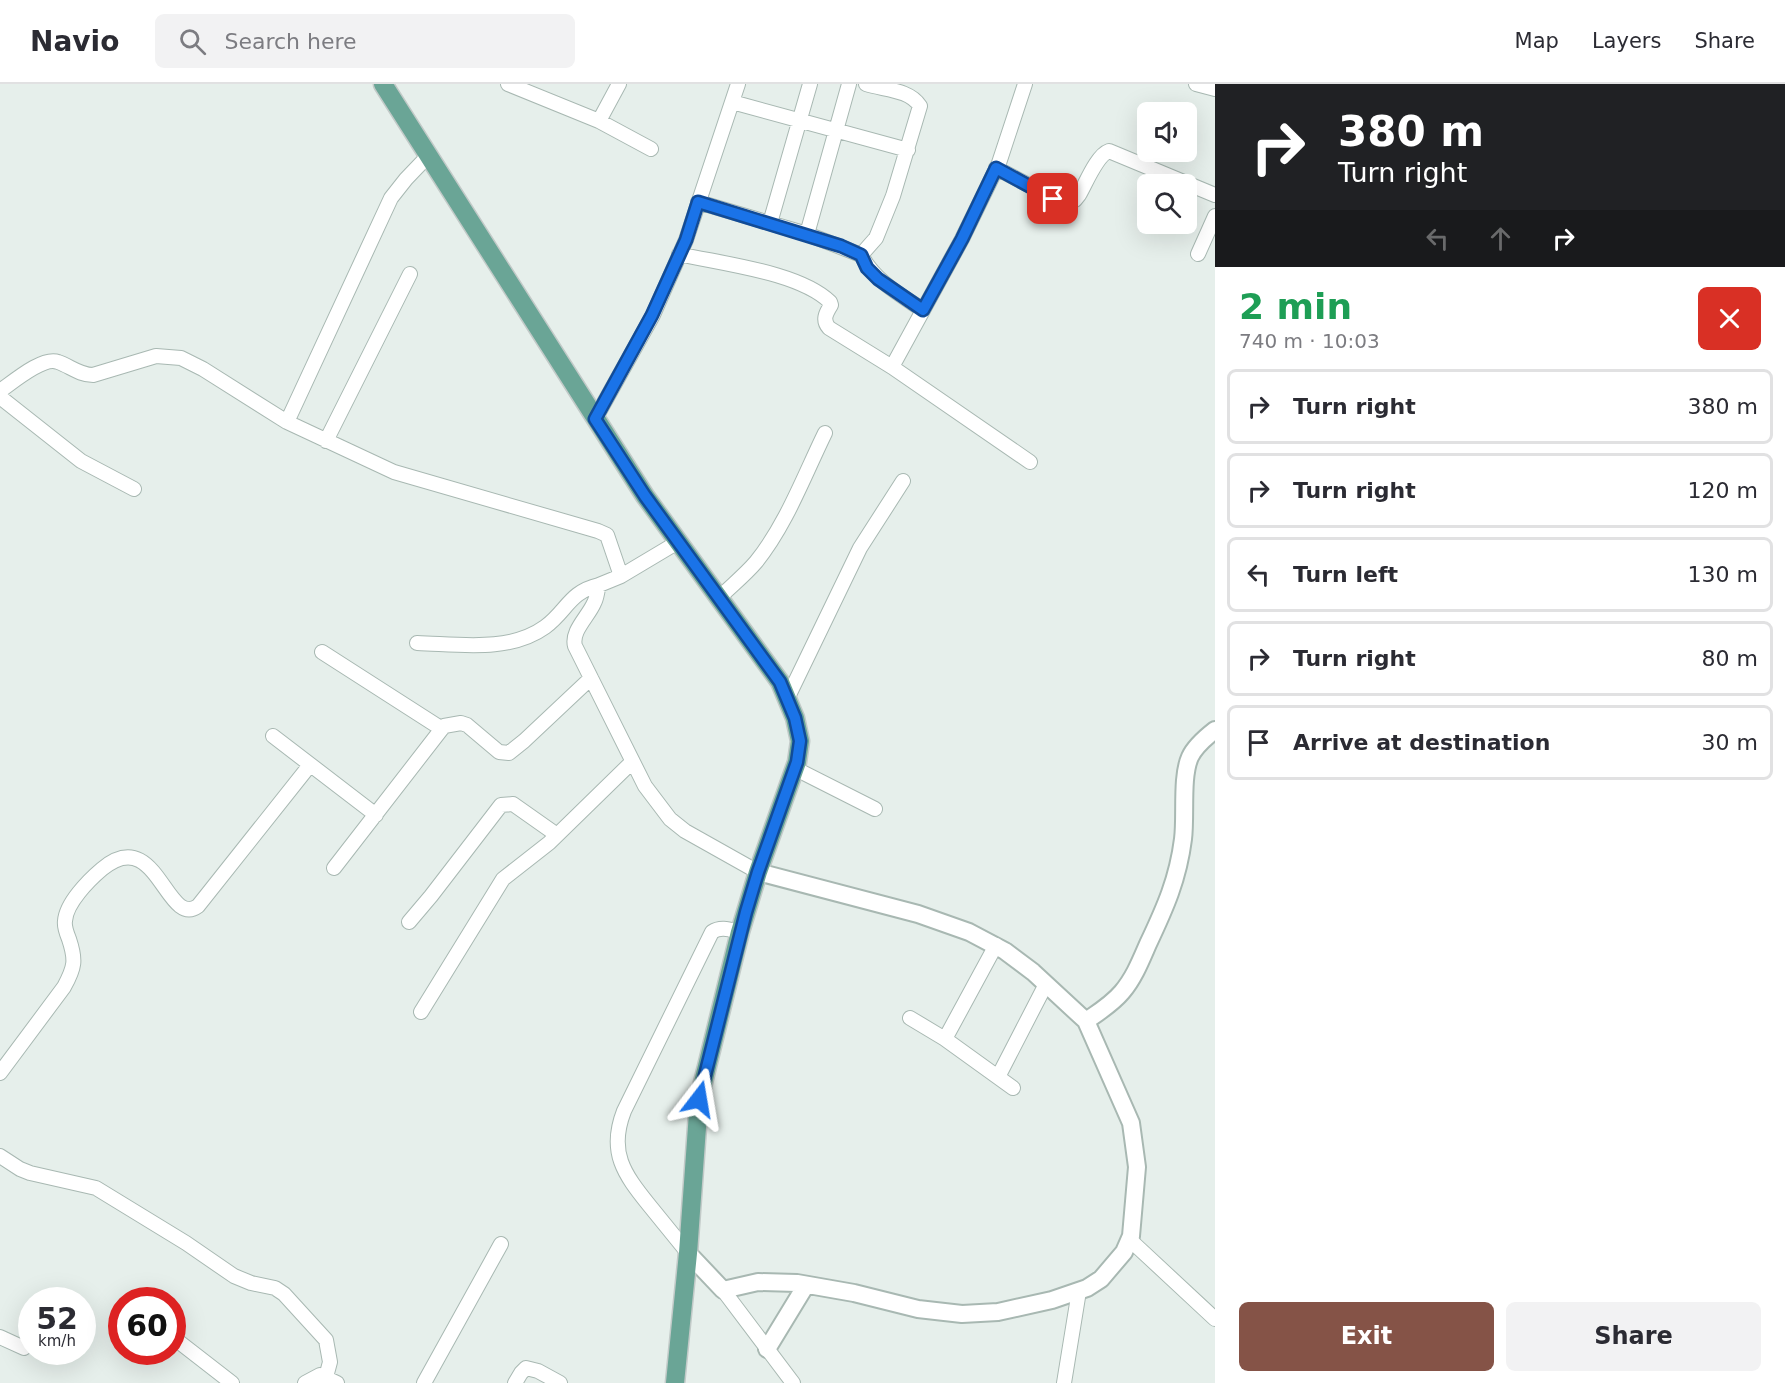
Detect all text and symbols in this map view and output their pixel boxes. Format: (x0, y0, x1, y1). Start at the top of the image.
search box (155, 14, 575, 68)
text: Navio (30, 25, 119, 58)
icon: search (176, 25, 209, 58)
text: Search here (224, 29, 357, 54)
text: Map (1515, 29, 1559, 53)
text: Layers (1592, 29, 1661, 53)
text: Share (1694, 29, 1755, 53)
map controls (1137, 102, 1197, 234)
button: sound (1137, 102, 1197, 162)
text: 380 m (1338, 107, 1484, 156)
icon: right (1239, 108, 1317, 186)
text: Turn right (1338, 157, 1467, 188)
pin (1027, 173, 1078, 224)
button: search (1137, 174, 1197, 234)
icon: arrive (1036, 182, 1069, 215)
icon: left (1421, 222, 1454, 255)
icon: ahead (1484, 222, 1517, 255)
icon: right (1547, 222, 1580, 255)
text: 2 min (1239, 286, 1352, 327)
button: close (1698, 287, 1761, 350)
text: 740 m · 10:03 (1239, 329, 1380, 353)
icon: right (1242, 390, 1275, 423)
text: Turn right (1293, 394, 1416, 419)
text: 380 m (1688, 394, 1758, 419)
icon: right (1242, 474, 1275, 507)
text: Turn right (1293, 478, 1416, 503)
text: 120 m (1688, 478, 1758, 503)
icon: left (1242, 558, 1275, 591)
text: Turn left (1293, 562, 1398, 587)
text: 130 m (1688, 562, 1758, 587)
icon: right (1242, 642, 1275, 675)
text: Turn right (1293, 646, 1416, 671)
text: 80 m (1702, 646, 1758, 671)
icon: arrive (1242, 726, 1275, 759)
text: Arrive at destination (1293, 730, 1550, 755)
text: 30 m (1702, 730, 1758, 755)
position arrow (667, 1067, 731, 1131)
speed limit sign: 60 (108, 1287, 186, 1365)
text: 52 (36, 1301, 78, 1336)
button: Exit (1239, 1302, 1494, 1371)
button: Share (1506, 1302, 1761, 1371)
text: km/h (38, 1332, 76, 1350)

